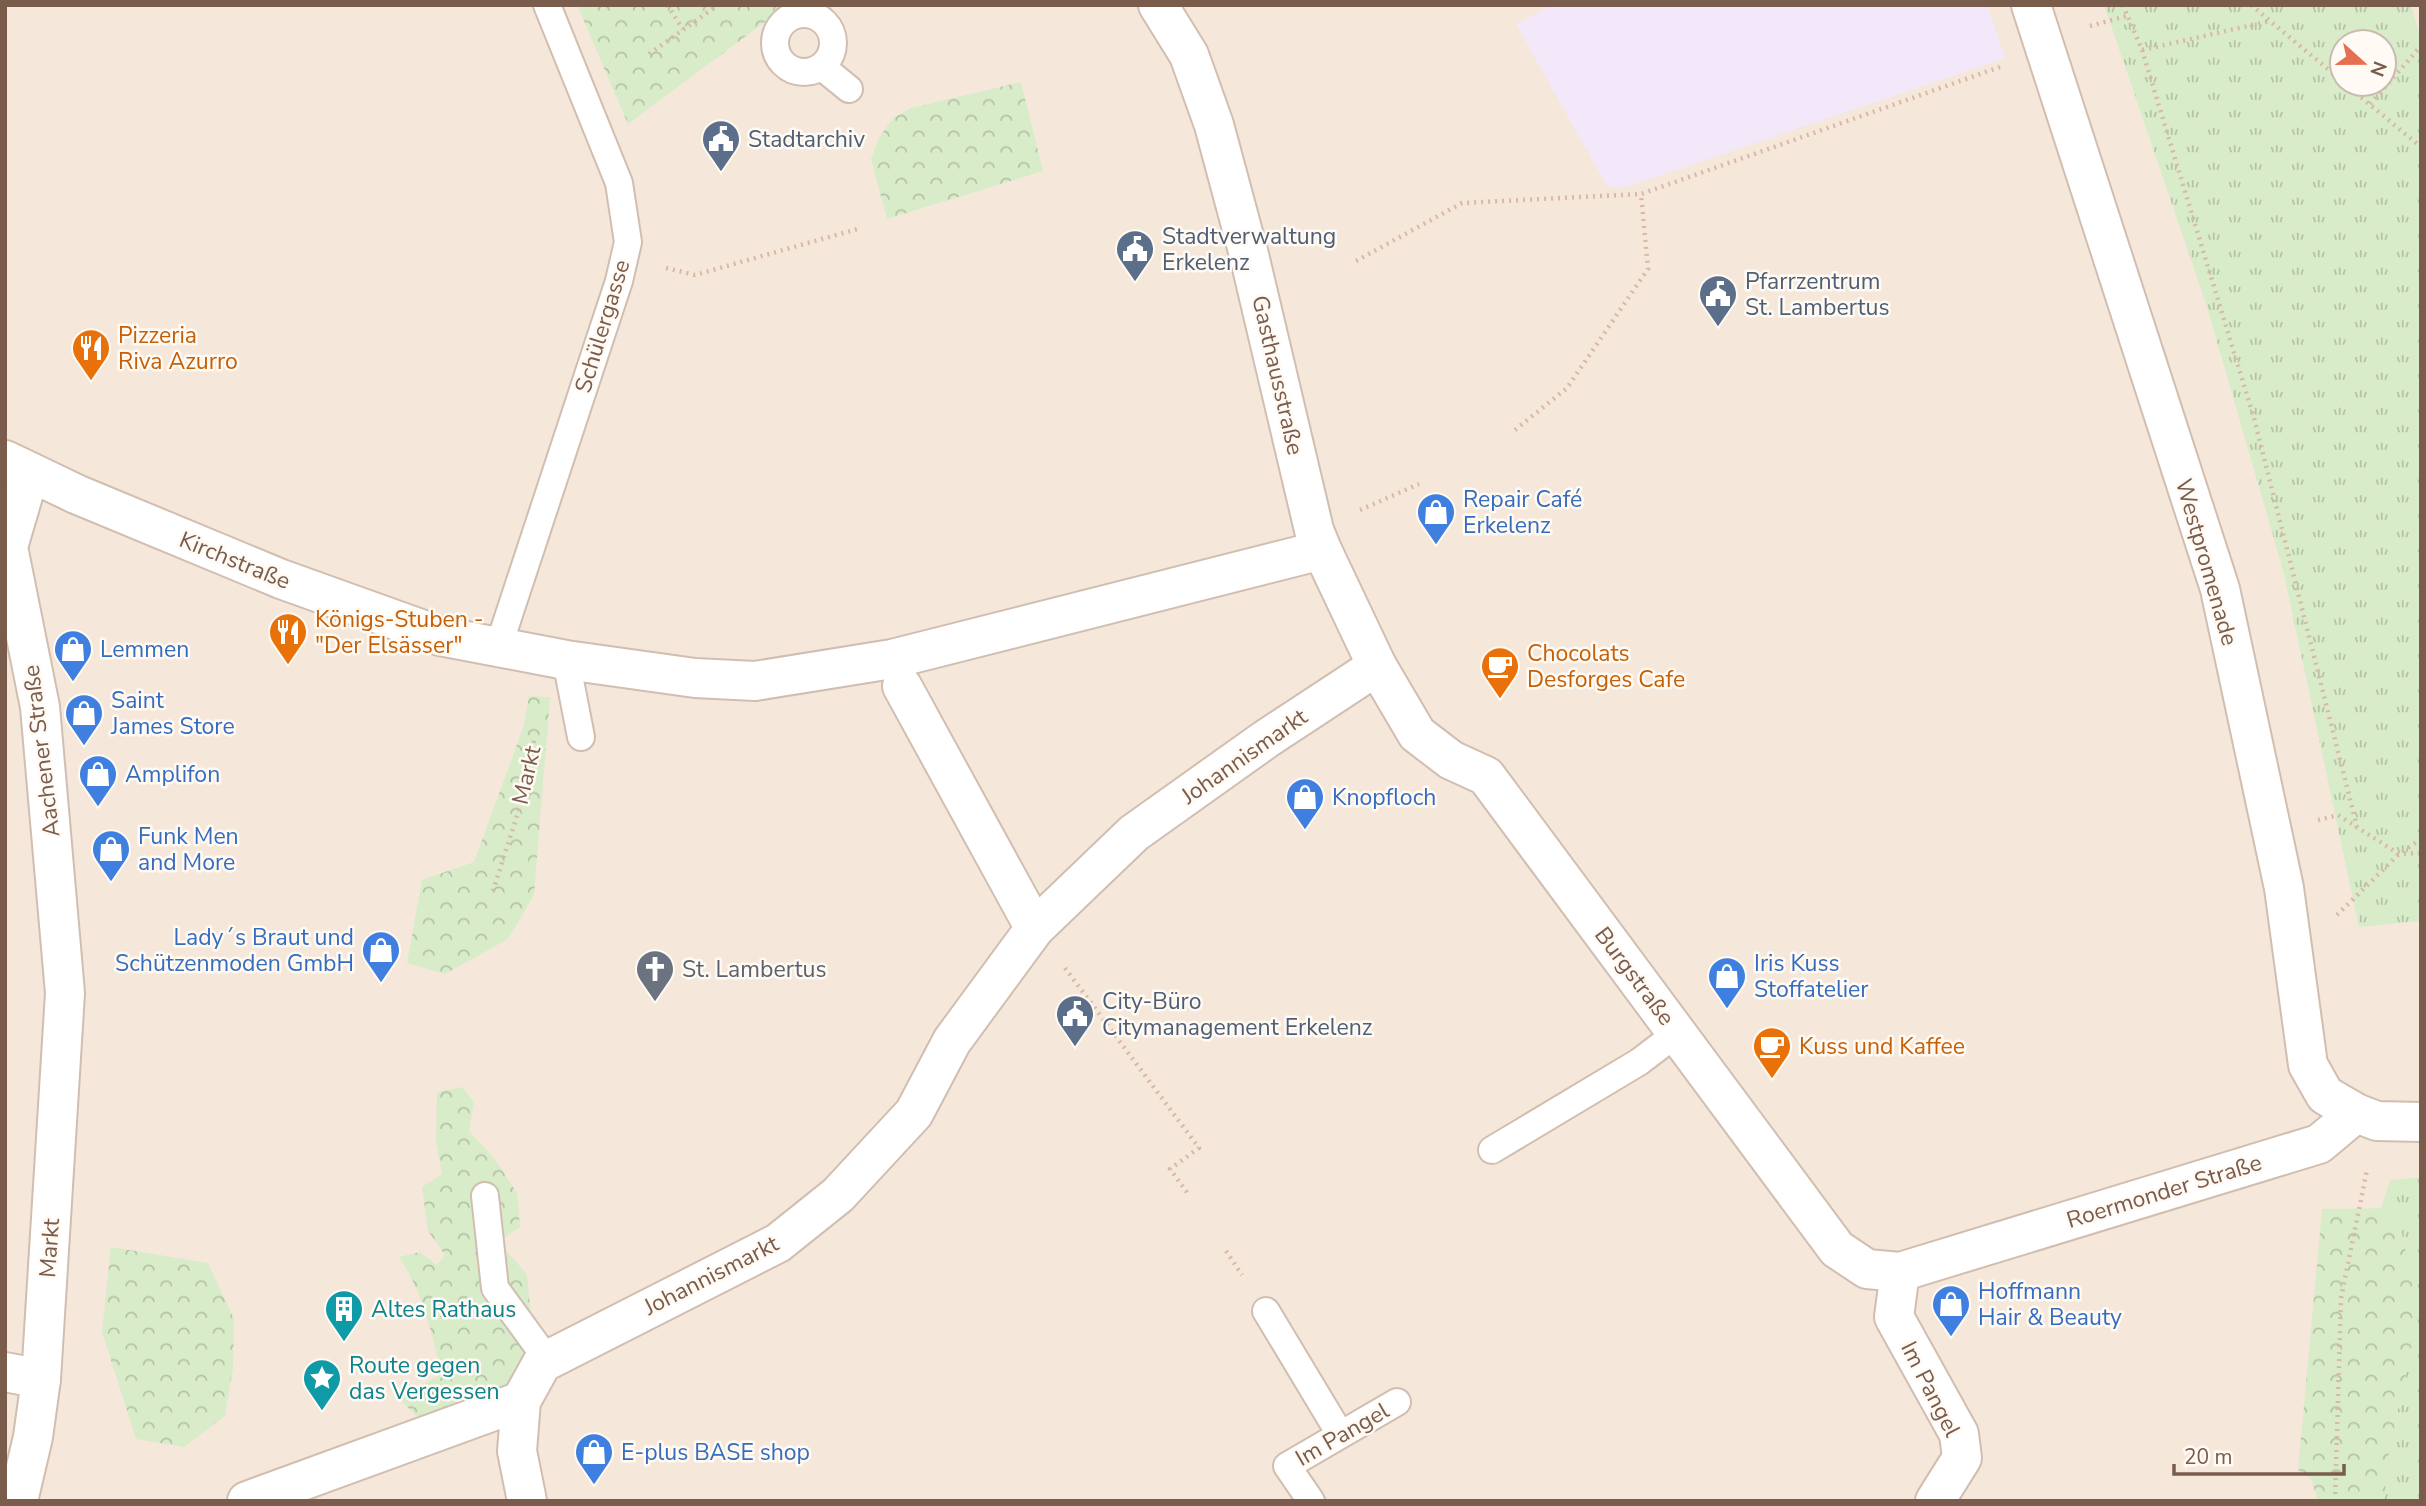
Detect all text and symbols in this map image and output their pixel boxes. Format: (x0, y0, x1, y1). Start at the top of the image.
north arrow (2328, 28, 2398, 98)
text: N (2363, 57, 2393, 80)
public building icon: Stadtarchiv (700, 118, 742, 173)
place label: Stadtarchiv (748, 124, 865, 155)
place label: Stadtverwaltung Erkelenz (1162, 221, 1336, 278)
public building icon: Stadtverwaltung Erkelenz (1114, 228, 1156, 283)
street label: Schülergasse (568, 256, 637, 397)
place label: Pfarrzentrum St. Lambertus (1745, 266, 1890, 323)
public building icon: Pfarrzentrum St. Lambertus (1697, 273, 1739, 328)
street label: Gasthausstraße (1244, 292, 1311, 458)
place label: Pizzeria Riva Azurro (118, 320, 238, 377)
restaurant icon: Pizzeria Riva Azurro (70, 327, 112, 382)
street label: Westpromenade (2168, 475, 2245, 649)
place label: Repair Café Erkelenz (1463, 484, 1582, 541)
shop icon: Repair Café Erkelenz (1415, 491, 1457, 546)
street label: Kirchstraße (175, 524, 295, 597)
place label: Königs-Stuben - "Der Elsässer" (315, 604, 484, 661)
restaurant icon: Königs-Stuben - "Der Elsässer" (267, 611, 309, 666)
shop icon: Lemmen (52, 628, 94, 683)
place label: Lemmen (100, 634, 189, 665)
place label: Chocolats Desforges Cafe (1527, 638, 1685, 695)
cafe icon: Chocolats Desforges Cafe (1479, 645, 1521, 700)
street label: Aachener Straße (16, 663, 67, 839)
place label: Saint James Store (110, 685, 235, 742)
shop icon: Saint James Store (63, 692, 105, 747)
street label: Johannismarkt (1174, 701, 1314, 812)
street label: Markt (505, 742, 548, 808)
shop icon: Amplifon (77, 753, 119, 808)
place label: Amplifon (125, 759, 220, 790)
shop icon: Knopfloch (1284, 776, 1326, 831)
place label: Knopfloch (1332, 782, 1436, 813)
place label: Funk Men and More (138, 821, 239, 878)
shop icon: Funk Men and More (90, 828, 132, 883)
street label: Burgstraße (1587, 921, 1682, 1032)
place label: Lady´s Braut und Schützenmoden GmbH (115, 922, 354, 979)
shop icon: Lady´s Braut und Schützenmoden GmbH (360, 929, 402, 984)
church icon: St. Lambertus (634, 948, 676, 1003)
place label: Iris Kuss Stoffatelier (1754, 948, 1869, 1005)
place label: St. Lambertus (682, 954, 827, 985)
shop icon: Iris Kuss Stoffatelier (1706, 955, 1748, 1010)
place label: City-Büro Citymanagement Erkelenz (1102, 986, 1372, 1043)
public building icon: City-Büro Citymanagement Erkelenz (1054, 993, 1096, 1048)
cafe icon: Kuss und Kaffee (1751, 1025, 1793, 1080)
place label: Kuss und Kaffee (1799, 1031, 1965, 1062)
street label: Roermonder Straße (2063, 1147, 2266, 1236)
street label: Markt (32, 1216, 67, 1279)
street label: Johannismarkt (638, 1228, 785, 1323)
place label: Hoffmann Hair & Beauty (1978, 1276, 2122, 1333)
shop icon: Hoffmann Hair & Beauty (1930, 1283, 1972, 1338)
building icon: Altes Rathaus (323, 1288, 365, 1343)
place label: Altes Rathaus (371, 1294, 516, 1325)
street label: Im Pangel (1893, 1336, 1968, 1442)
place label: Route gegen das Vergessen (349, 1350, 500, 1407)
place icon: Route gegen das Vergessen (301, 1357, 343, 1412)
street label: Im Pangel (1290, 1395, 1395, 1474)
shop icon: E-plus BASE shop (573, 1431, 615, 1486)
scale bar (2174, 1432, 2344, 1476)
place label: E-plus BASE shop (621, 1437, 810, 1468)
text: 20 m (2184, 1443, 2233, 1471)

